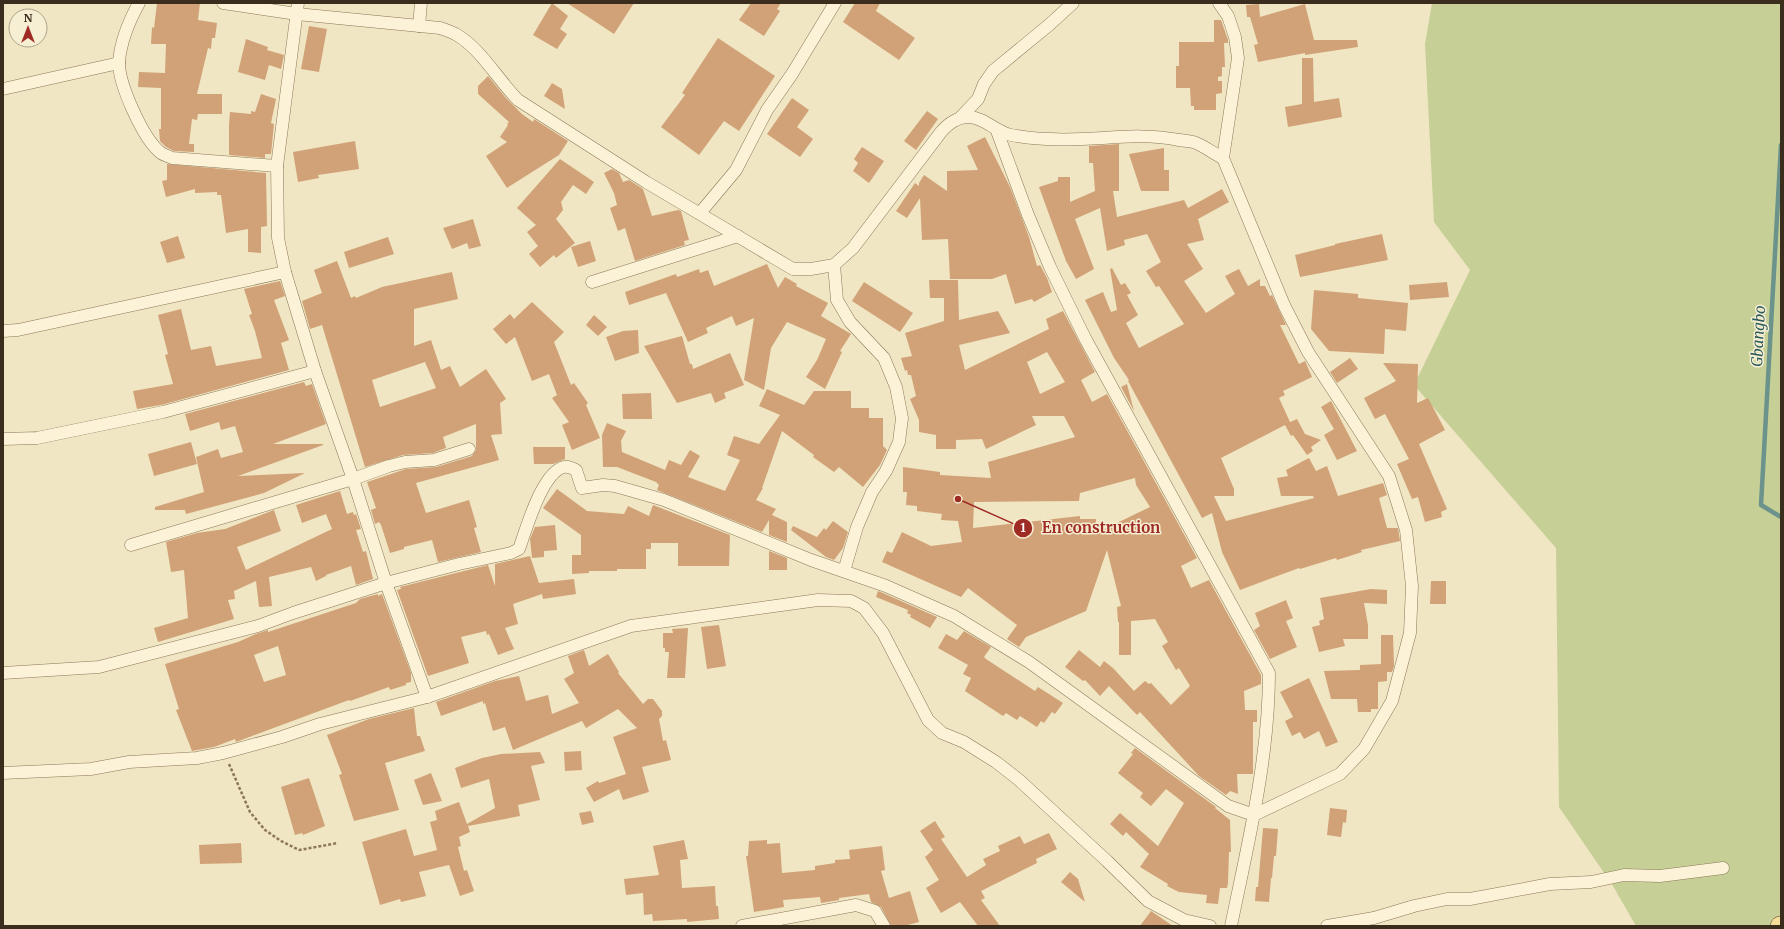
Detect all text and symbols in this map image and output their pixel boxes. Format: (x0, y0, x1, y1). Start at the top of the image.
north arrow (8, 8, 48, 48)
text: N (24, 11, 33, 25)
water label: Gbangbo (1747, 305, 1769, 367)
callout: En construction (1013, 514, 1168, 541)
text: En construction (1042, 518, 1160, 537)
text: 1 (1020, 520, 1026, 535)

